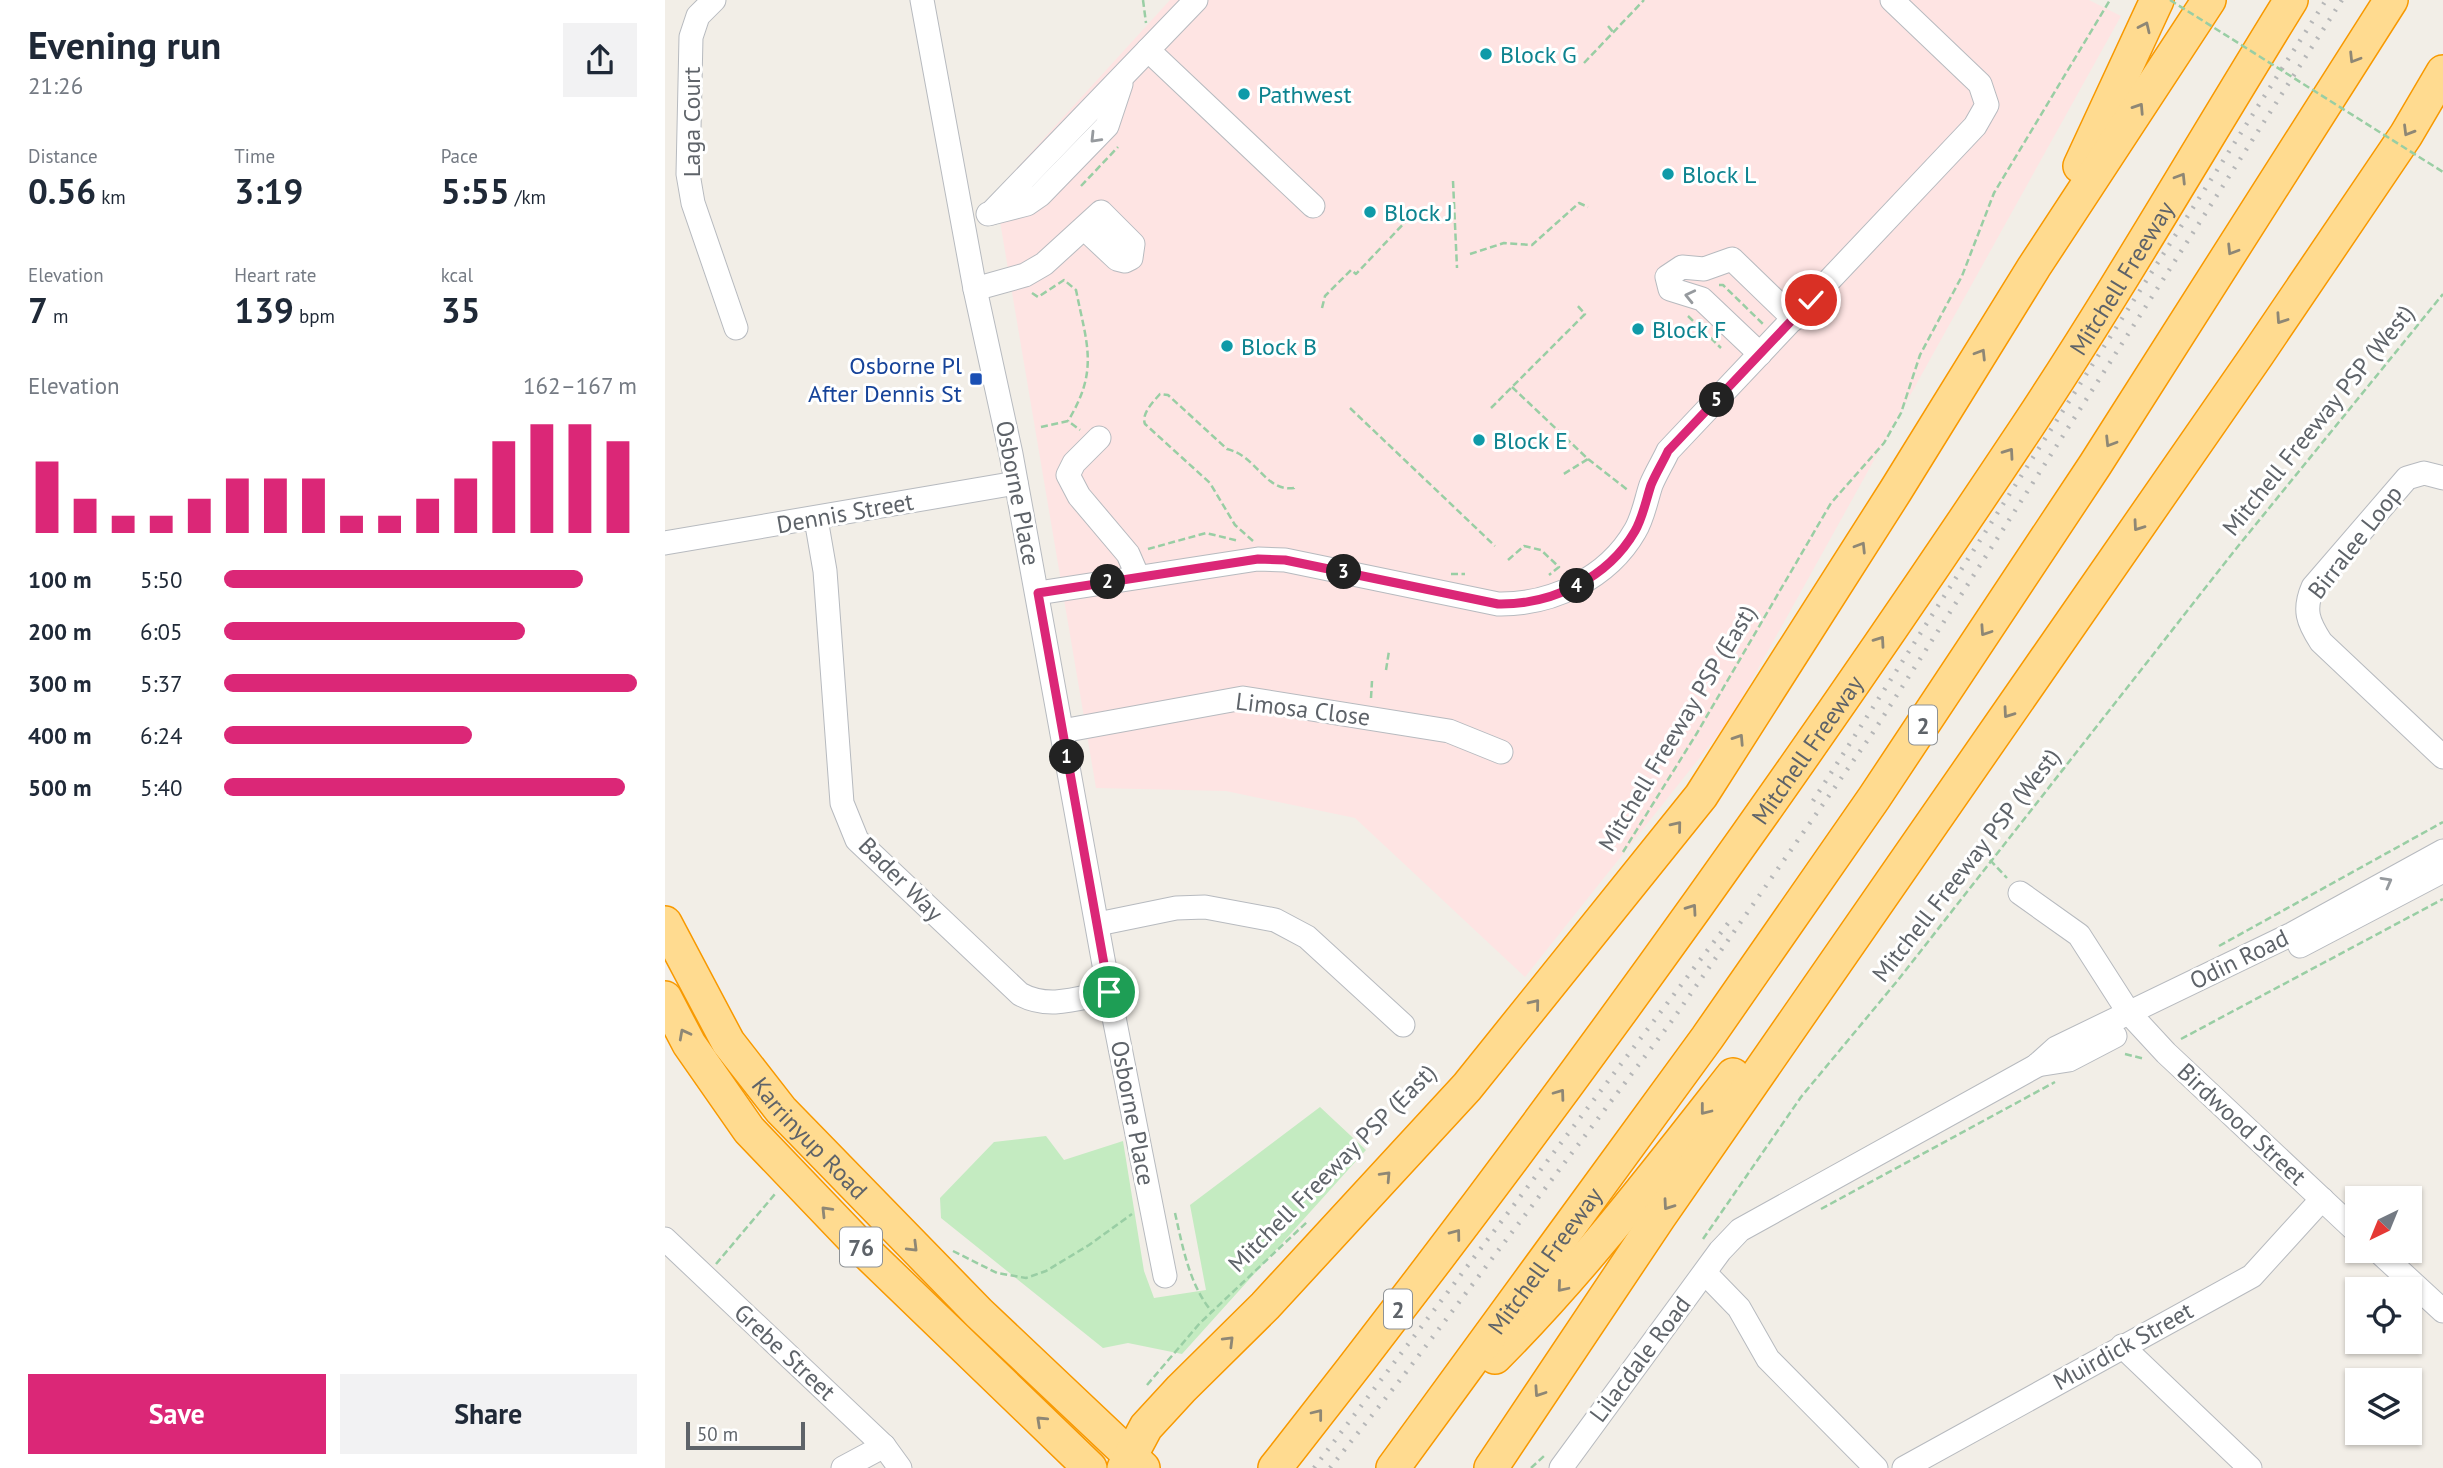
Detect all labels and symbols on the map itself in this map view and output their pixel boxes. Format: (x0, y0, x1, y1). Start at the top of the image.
one-way arrow (2136, 22, 2150, 34)
place label: Block G (1500, 39, 1577, 70)
marker: Block G (1478, 46, 1494, 62)
one-way arrow (2350, 50, 2363, 63)
street label: Laga Court (676, 67, 707, 177)
place label: Pathwest (1258, 79, 1352, 110)
marker: Pathwest (1236, 86, 1252, 102)
one-way arrow (2130, 102, 2143, 115)
one-way arrow (2404, 123, 2417, 136)
one-way arrow (1090, 130, 1103, 143)
place label: Block L (1682, 159, 1756, 190)
marker: Block L (1660, 166, 1676, 182)
one-way arrow (2173, 172, 2186, 185)
street label: Mitchell Freeway (2062, 195, 2181, 361)
place label: Block J (1384, 197, 1453, 228)
marker: Block J (1362, 204, 1378, 220)
one-way arrow (2228, 242, 2241, 255)
pin (1781, 270, 1841, 330)
one-way arrow (1684, 290, 1696, 304)
street label: Mitchell Freeway PSP (West) (2215, 298, 2421, 542)
one-way arrow (2277, 311, 2289, 324)
place label: Block F (1652, 314, 1726, 345)
marker: Block F (1630, 321, 1646, 337)
place label: Block B (1241, 331, 1317, 362)
marker: Block B (1219, 338, 1235, 354)
one-way arrow (1972, 348, 1985, 361)
place label: Osborne Pl After Dennis St (808, 350, 962, 409)
marker: Osborne Pl After Dennis St (968, 371, 984, 387)
pin: 5 (1699, 382, 1735, 418)
street label: Osborne Place (989, 418, 1047, 568)
place label: Block E (1493, 425, 1568, 456)
marker: Block E (1471, 432, 1487, 448)
one-way arrow (2106, 434, 2119, 447)
one-way arrow (2001, 448, 2013, 461)
street label: Birralee Loop (2301, 479, 2409, 605)
street label: Dennis Street (774, 486, 916, 540)
one-way arrow (2133, 519, 2146, 532)
one-way arrow (1852, 542, 1865, 555)
pin: 3 (1327, 554, 1361, 590)
pin: 2 (1091, 564, 1125, 600)
pin: 4 (1559, 568, 1595, 604)
street label: Mitchell Freeway PSP (East) (1591, 599, 1763, 857)
one-way arrow (1981, 623, 1993, 636)
one-way arrow (1872, 636, 1884, 649)
street label: Mitchell Freeway (1744, 669, 1870, 830)
street label: Limosa Close (1234, 685, 1372, 733)
one-way arrow (2004, 705, 2016, 718)
road number: 2 (1909, 706, 1937, 744)
one-way arrow (1731, 734, 1744, 747)
pin: 1 (1049, 740, 1085, 774)
street label: Mitchell Freeway PSP (West) (1865, 742, 2067, 988)
one-way arrow (1668, 822, 1681, 834)
street label: Bader Way (852, 830, 950, 928)
one-way arrow (2379, 877, 2392, 890)
one-way arrow (1684, 904, 1697, 917)
street label: Odin Road (2185, 922, 2293, 996)
pin (1079, 962, 1139, 1022)
one-way arrow (1527, 1000, 1539, 1013)
one-way arrow (679, 1029, 692, 1041)
street label: Osborne Place (1104, 1038, 1162, 1188)
street label: Birdwood Street (2171, 1056, 2313, 1192)
street label: Mitchell Freeway PSP (East) (1221, 1057, 1443, 1279)
street label: Karrinyup Road (745, 1071, 875, 1205)
one-way arrow (1551, 1089, 1564, 1102)
one-way arrow (1701, 1103, 1714, 1115)
one-way arrow (1378, 1171, 1390, 1184)
street label: Mitchell Freeway (1480, 1181, 1609, 1340)
north arrow (2345, 1186, 2422, 1264)
one-way arrow (1664, 1197, 1676, 1210)
one-way arrow (821, 1206, 834, 1219)
road number: 76 (840, 1228, 882, 1266)
one-way arrow (1448, 1229, 1460, 1242)
one-way arrow (905, 1238, 918, 1251)
one-way arrow (1558, 1278, 1570, 1291)
road number: 2 (1384, 1290, 1412, 1328)
street label: Lilacdale Road (1583, 1290, 1697, 1428)
street label: Muirdick Street (2048, 1295, 2198, 1397)
street label: Grebe Street (728, 1297, 842, 1407)
one-way arrow (1221, 1337, 1233, 1349)
one-way arrow (1535, 1384, 1547, 1397)
one-way arrow (1309, 1410, 1322, 1422)
one-way arrow (1036, 1417, 1049, 1430)
scale bar (686, 1419, 805, 1451)

